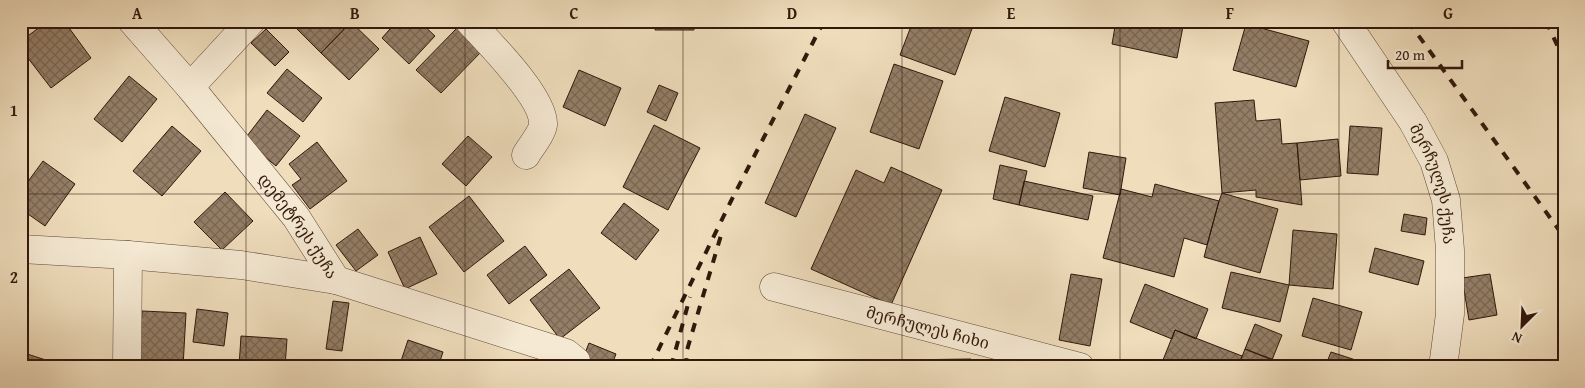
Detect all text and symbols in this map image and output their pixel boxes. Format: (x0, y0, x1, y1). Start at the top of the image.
text: A (132, 1, 143, 25)
text: B (350, 1, 360, 25)
text: C (569, 1, 579, 25)
text: D (787, 1, 797, 25)
text: E (1007, 1, 1016, 25)
text: F (1226, 1, 1234, 25)
text: G (1443, 1, 1453, 25)
scale bar (1388, 38, 1461, 70)
text: 20 m (1395, 44, 1426, 65)
text: 1 (10, 98, 18, 122)
street label: მერჩულეს ქუჩა (1404, 119, 1461, 245)
street label: დემეტრეს ქუჩა (253, 168, 344, 283)
text: 2 (10, 265, 18, 289)
street label: მერჩულეს ჩიხი (864, 300, 992, 355)
north arrow (1498, 300, 1548, 350)
text: N (1508, 327, 1525, 349)

